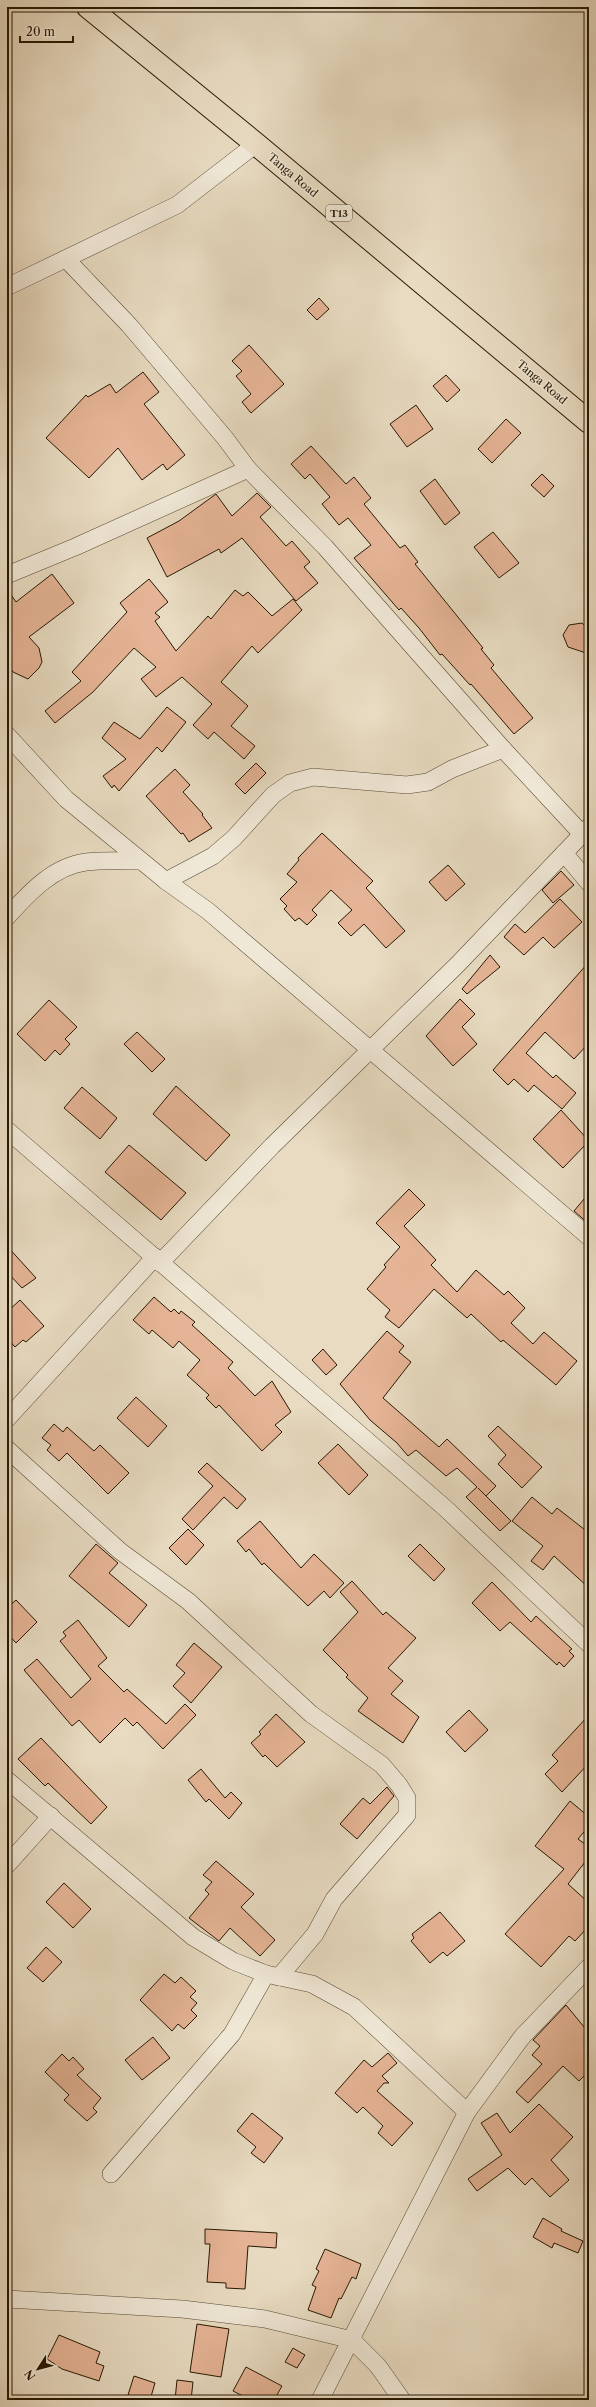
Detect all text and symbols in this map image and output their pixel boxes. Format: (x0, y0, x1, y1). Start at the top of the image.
scale bar (20, 18, 73, 44)
text: 20 m (26, 24, 55, 39)
street label: Tanga Road (265, 150, 321, 200)
road number: T13 (326, 205, 352, 221)
street label: Tanga Road (514, 357, 570, 407)
north arrow (18, 2349, 58, 2389)
text: N (21, 2367, 38, 2383)

